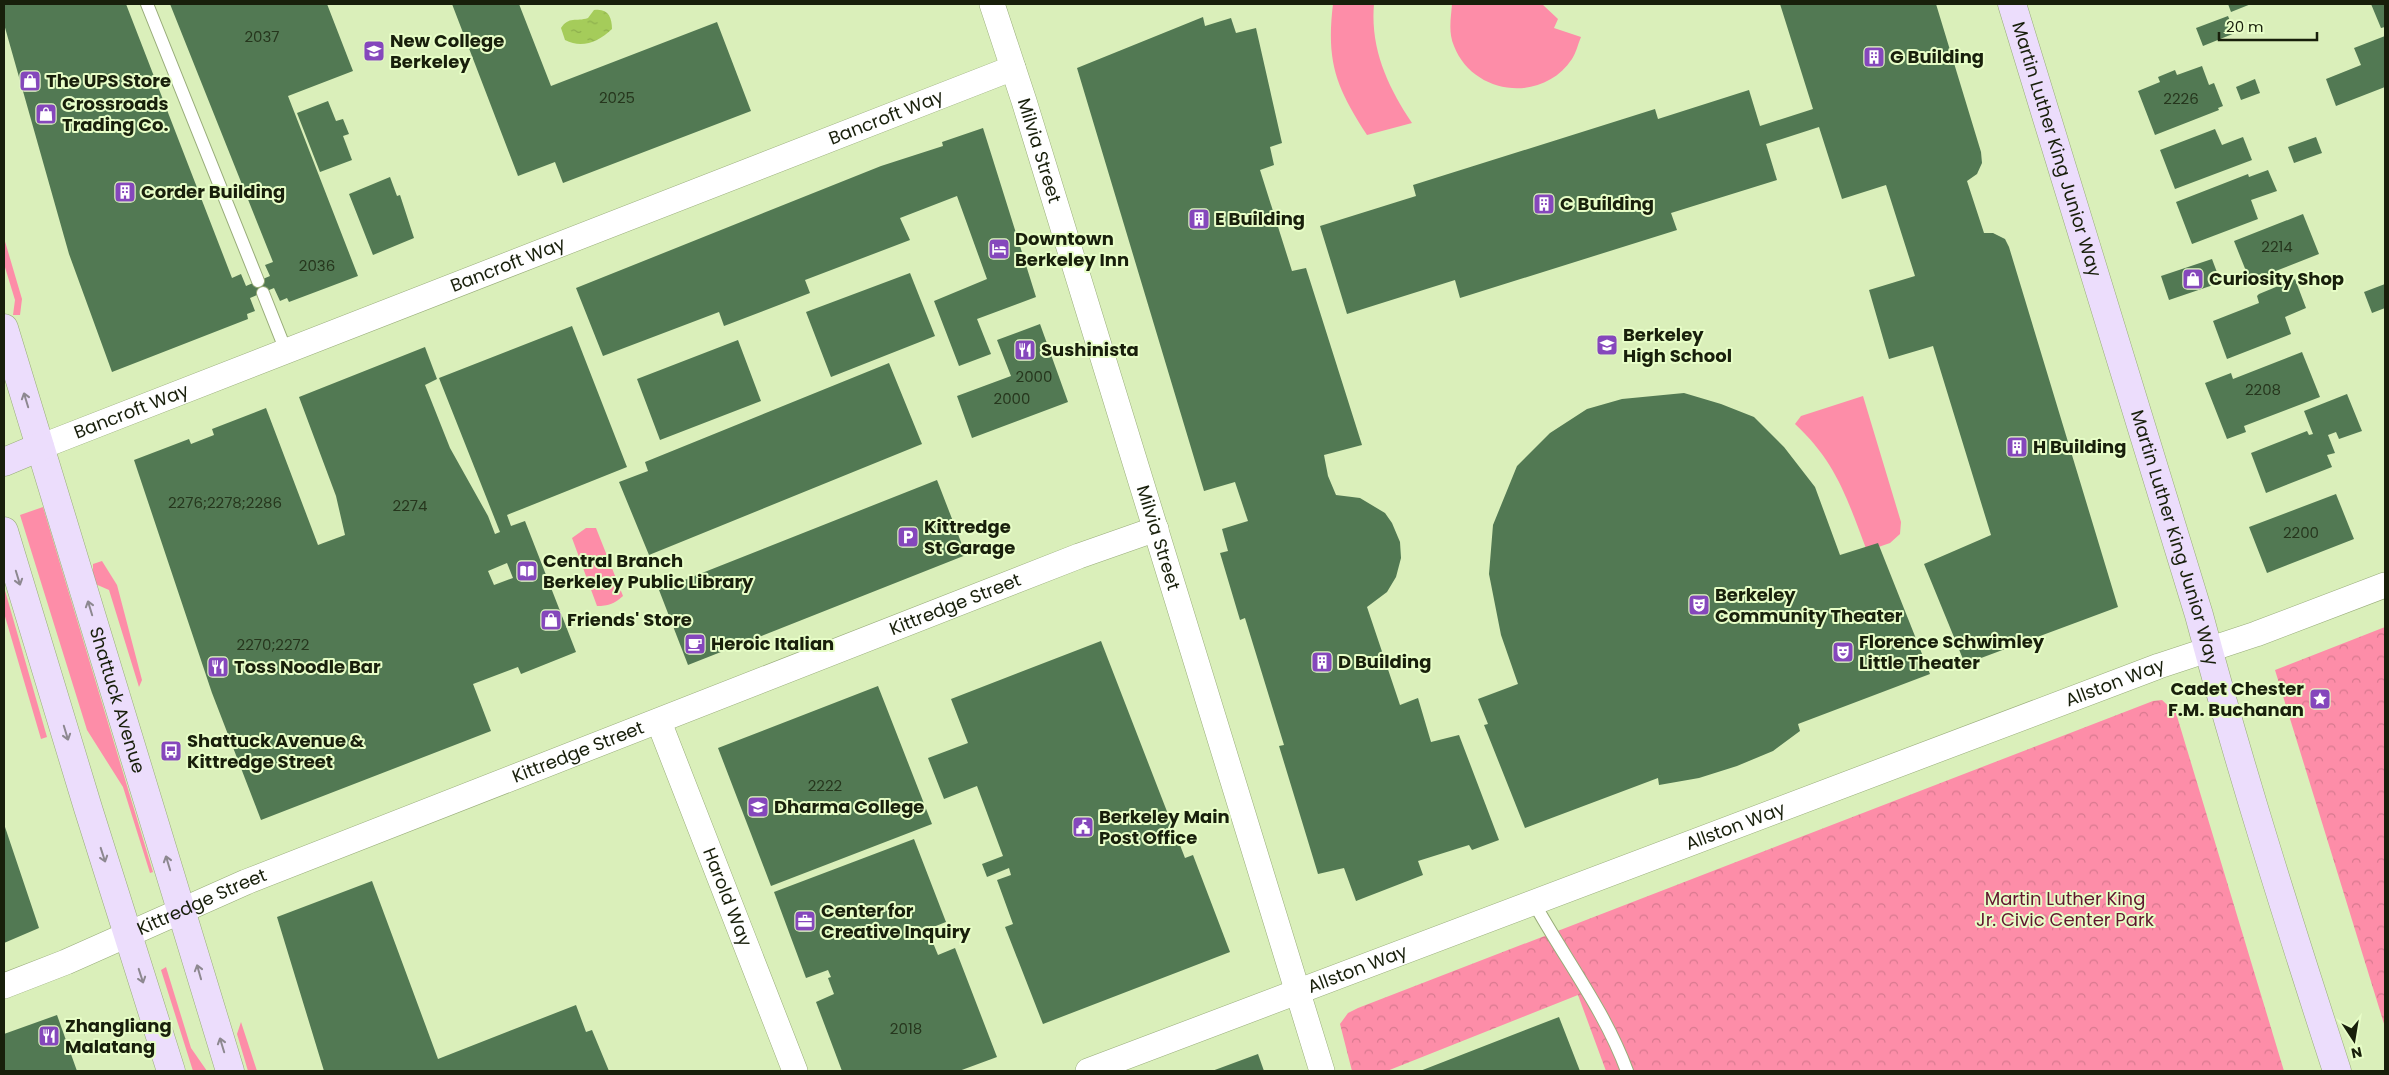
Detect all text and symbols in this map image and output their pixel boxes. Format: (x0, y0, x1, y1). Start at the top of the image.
scale bar (2219, 10, 2316, 42)
text: 20 m (2226, 16, 2264, 37)
street label: Martin Luther King Junior Way (2006, 19, 2108, 280)
house number: 2037 (244, 26, 280, 47)
place label: New College Berkeley (390, 28, 504, 74)
school or university icon: New College Berkeley (362, 39, 386, 63)
place label: G Building (1890, 44, 1984, 69)
building icon: G Building (1862, 45, 1886, 69)
place label: The UPS Store (46, 68, 171, 93)
shop icon: The UPS Store (18, 69, 42, 93)
street label: Bancroft Way (825, 83, 947, 151)
house number: 2025 (599, 87, 635, 108)
house number: 2226 (2163, 88, 2199, 109)
place label: Crossroads Trading Co. (62, 91, 169, 137)
street label: Milvia Street (1012, 95, 1068, 206)
shop icon: Crossroads Trading Co. (34, 102, 58, 126)
place label: Corder Building (141, 179, 285, 204)
building icon: Corder Building (113, 180, 137, 204)
place label: C Building (1560, 191, 1654, 216)
building icon: C Building (1532, 192, 1556, 216)
place label: E Building (1215, 206, 1305, 231)
building icon: E Building (1187, 207, 1211, 231)
place label: Downtown Berkeley Inn (1015, 226, 1129, 272)
street label: Bancroft Way (447, 231, 569, 298)
house number: 2214 (2261, 236, 2293, 257)
hotel icon: Downtown Berkeley Inn (987, 237, 1011, 261)
house number: 2036 (299, 255, 335, 276)
place label: Curiosity Shop (2209, 266, 2344, 291)
shop icon: Curiosity Shop (2181, 267, 2205, 291)
place label: Berkeley High School (1623, 322, 1732, 368)
school or university icon: Berkeley High School (1595, 333, 1619, 357)
place label: Sushinista (1041, 337, 1139, 362)
restaurant icon: Sushinista (1013, 338, 1037, 362)
house number: 2000 (1016, 366, 1052, 387)
street label: Bancroft Way (70, 377, 192, 445)
house number: 2208 (2245, 379, 2281, 400)
house number: 2000 (994, 388, 1030, 409)
one-way arrow (21, 393, 31, 409)
street label: Martin Luther King Junior Way (2125, 407, 2225, 668)
place label: H Building (2033, 434, 2126, 459)
building icon: H Building (2005, 435, 2029, 459)
street label: Milvia Street (1131, 482, 1187, 593)
house number: 2276;2278;2286 (168, 492, 282, 513)
house number: 2274 (393, 495, 427, 516)
place label: Kittredge St Garage (924, 514, 1015, 560)
house number: 2200 (2283, 522, 2319, 543)
parking icon: Kittredge St Garage (896, 525, 920, 549)
place label: Central Branch Berkeley Public Library (543, 548, 754, 594)
library icon: Central Branch Berkeley Public Library (515, 559, 539, 583)
street label: Kittredge Street (886, 567, 1024, 641)
one-way arrow (13, 570, 23, 586)
place label: Berkeley Community Theater (1715, 582, 1903, 628)
theatre icon: Berkeley Community Theater (1687, 593, 1711, 617)
one-way arrow (84, 600, 94, 616)
place label: Friends' Store (567, 607, 692, 632)
shop icon: Friends' Store (539, 608, 563, 632)
street label: Shattuck Avenue (84, 624, 152, 776)
place label: Florence Schwimley Little Theater (1859, 629, 2045, 675)
place label: Heroic Italian (711, 631, 834, 656)
cafe icon: Heroic Italian (683, 632, 707, 656)
house number: 2270;2272 (237, 634, 309, 655)
theatre icon: Florence Schwimley Little Theater (1831, 640, 1855, 664)
place label: D Building (1338, 649, 1431, 674)
building icon: D Building (1310, 650, 1334, 674)
street label: Allston Way (2061, 652, 2168, 712)
place label: Toss Noodle Bar (234, 654, 381, 679)
restaurant icon: Toss Noodle Bar (206, 655, 230, 679)
place label: Cadet Chester F.M. Buchanan (2168, 676, 2304, 722)
place icon: Cadet Chester F.M. Buchanan (2308, 687, 2332, 711)
street label: Kittredge Street (508, 715, 647, 789)
one-way arrow (61, 725, 71, 741)
place label: Shattuck Avenue & Kittredge Street (187, 728, 365, 774)
bus stop icon: Shattuck Avenue & Kittredge Street (159, 739, 183, 763)
house number: 2222 (808, 775, 842, 796)
place label: Dharma College (774, 794, 924, 819)
school or university icon: Dharma College (746, 795, 770, 819)
street label: Allston Way (1682, 796, 1789, 856)
place label: Berkeley Main Post Office (1099, 804, 1230, 850)
public building icon: Berkeley Main Post Office (1071, 815, 1095, 839)
street label: Harold Way (697, 844, 758, 950)
one-way arrow (98, 846, 108, 862)
one-way arrow (163, 856, 172, 872)
street label: Kittredge Street (133, 862, 270, 941)
park label: Martin Luther King Jr. Civic Center Park (1976, 886, 2155, 932)
place label: Center for Creative Inquiry (821, 898, 971, 944)
office icon: Center for Creative Inquiry (793, 909, 817, 933)
street label: Allston Way (1304, 938, 1411, 999)
one-way arrow (194, 964, 204, 980)
one-way arrow (137, 968, 146, 983)
place label: Zhangliang Malatang (65, 1013, 172, 1059)
north arrow (2329, 1015, 2379, 1065)
house number: 2018 (890, 1018, 922, 1039)
restaurant icon: Zhangliang Malatang (37, 1024, 61, 1048)
one-way arrow (217, 1037, 227, 1053)
text: N (2349, 1042, 2364, 1064)

